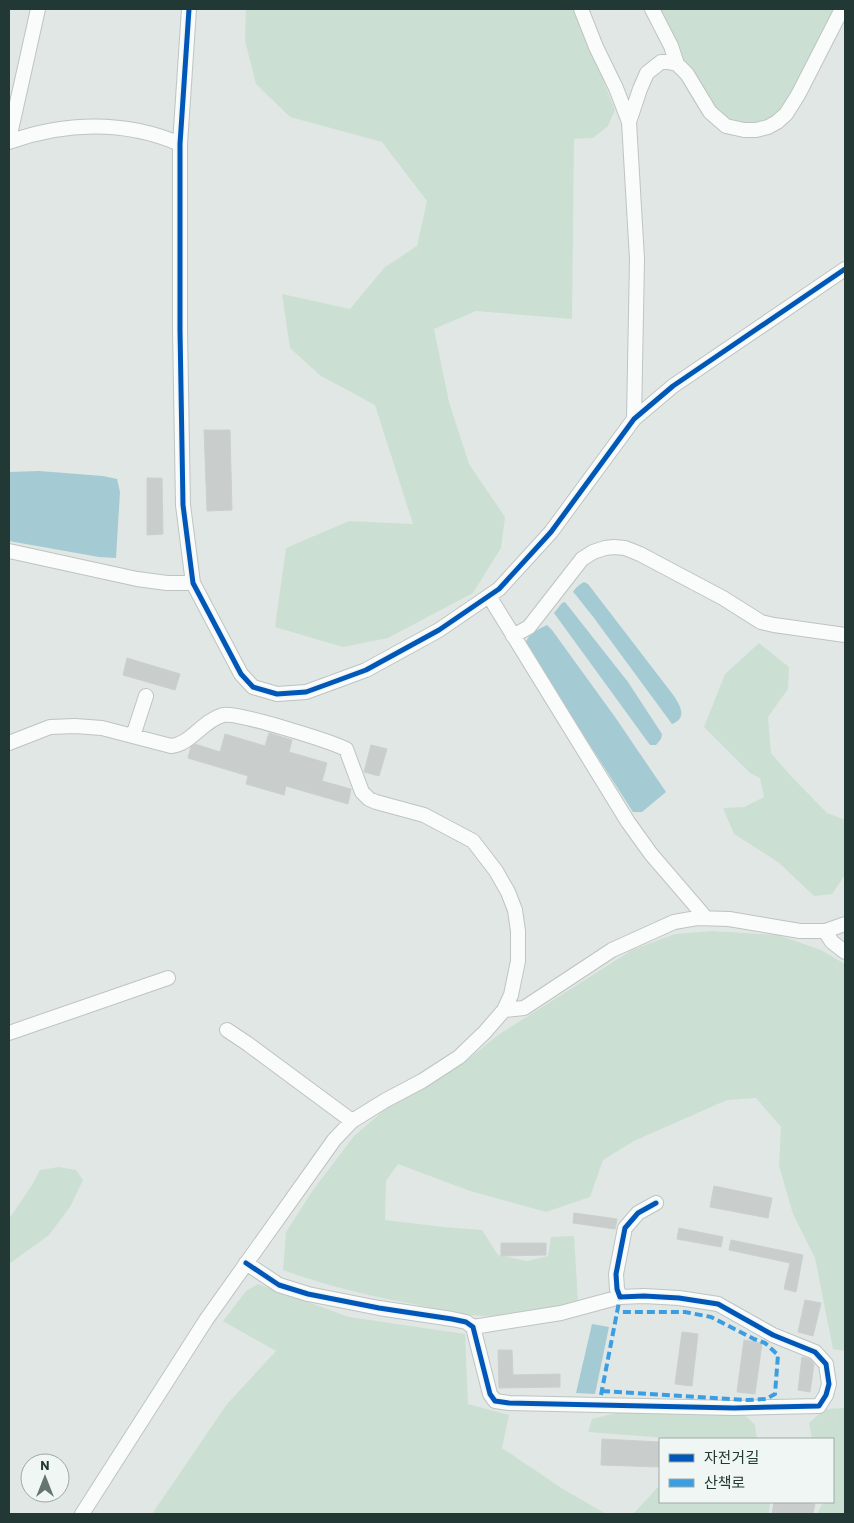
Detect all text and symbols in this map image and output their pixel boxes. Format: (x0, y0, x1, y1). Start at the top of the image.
legend (659, 1438, 834, 1503)
text: 자전거길 (704, 1448, 759, 1466)
north arrow (20, 1453, 70, 1503)
text: N (40, 1456, 50, 1473)
text: 산책로 (704, 1473, 745, 1491)

